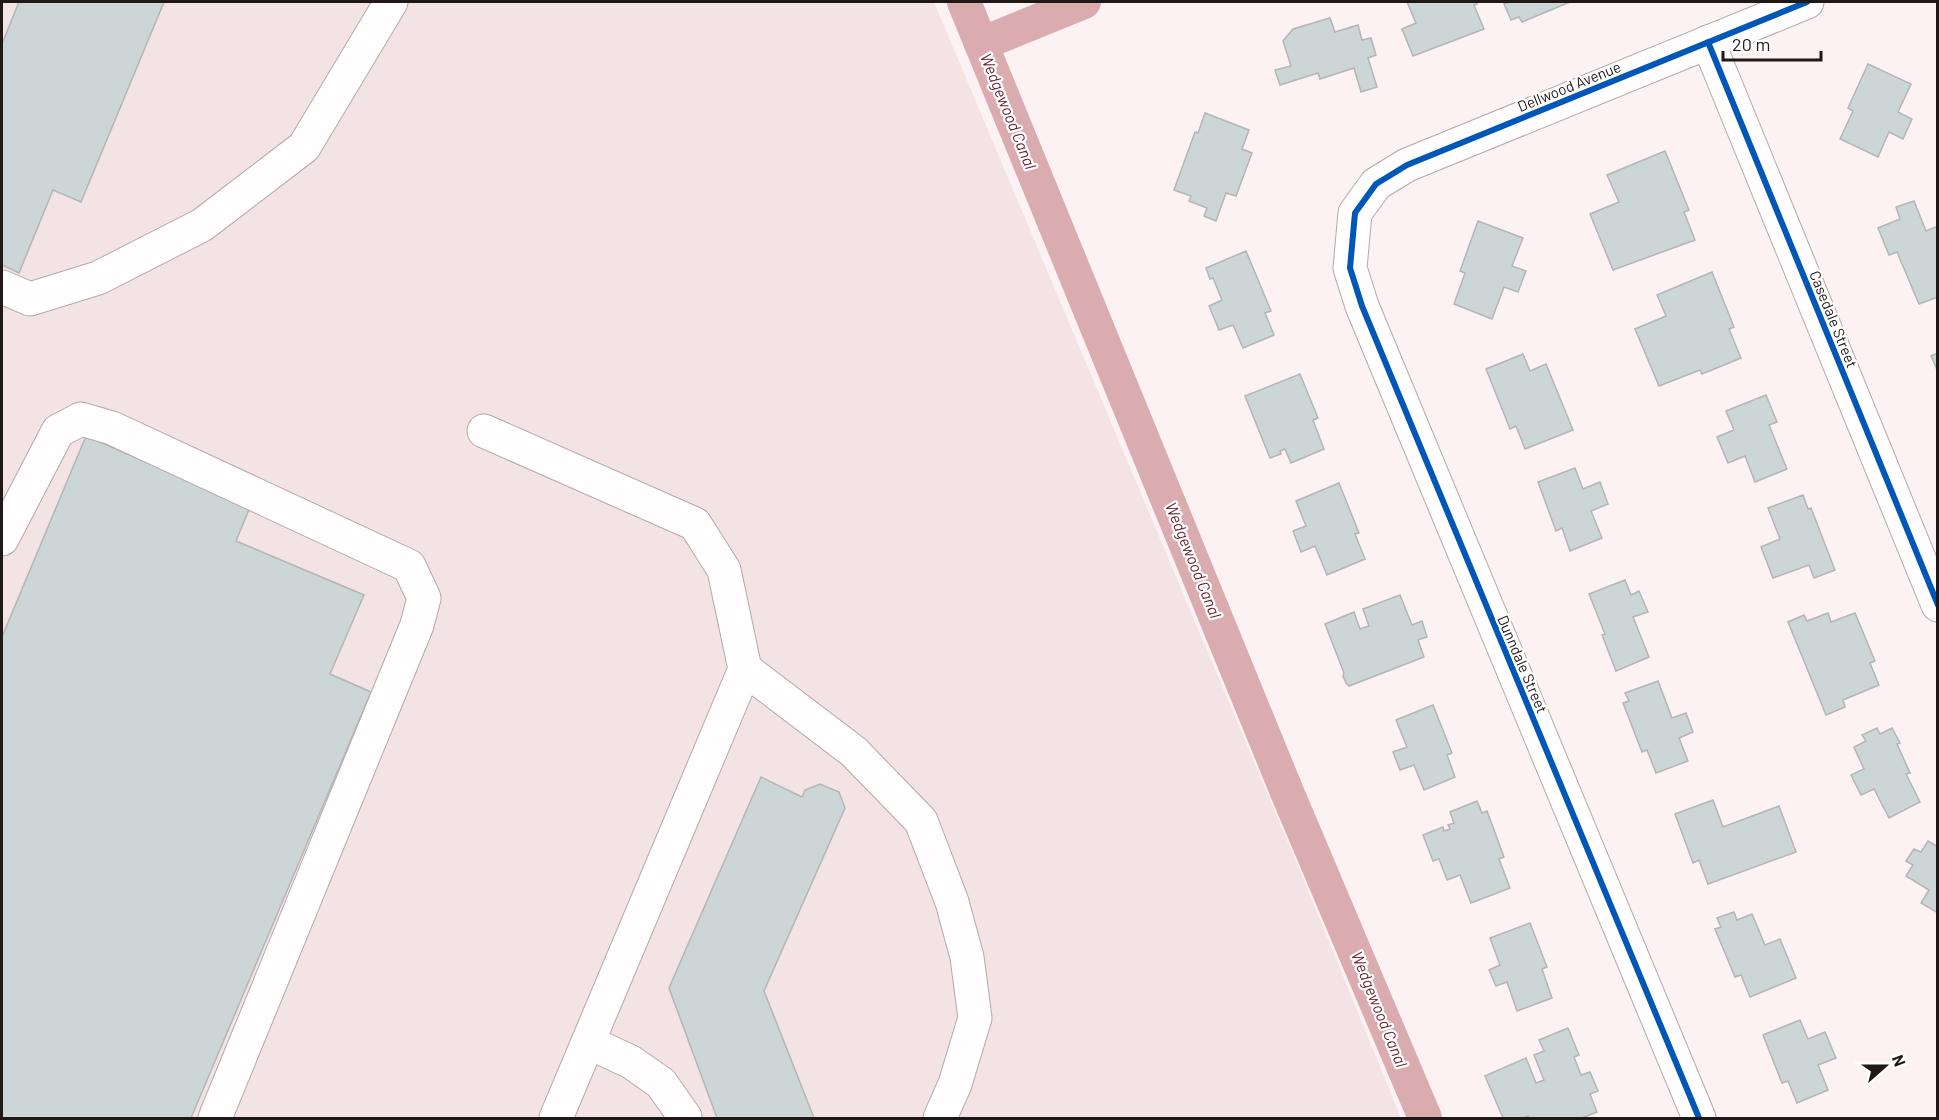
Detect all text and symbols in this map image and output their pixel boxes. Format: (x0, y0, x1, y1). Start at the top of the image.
scale bar (1723, 24, 1820, 62)
text: 20 m (1732, 33, 1770, 55)
water label: Wedgewood Canal (977, 50, 1041, 172)
street label: Dellwood Avenue (1515, 57, 1623, 115)
street label: Casedale Street (1806, 268, 1862, 370)
water label: Wedgewood Canal (1162, 499, 1226, 621)
street label: Dunndale Street (1494, 612, 1552, 716)
water label: Wedgewood Canal (1348, 948, 1412, 1070)
north arrow (1855, 1036, 1915, 1096)
text: N (1889, 1052, 1910, 1069)

